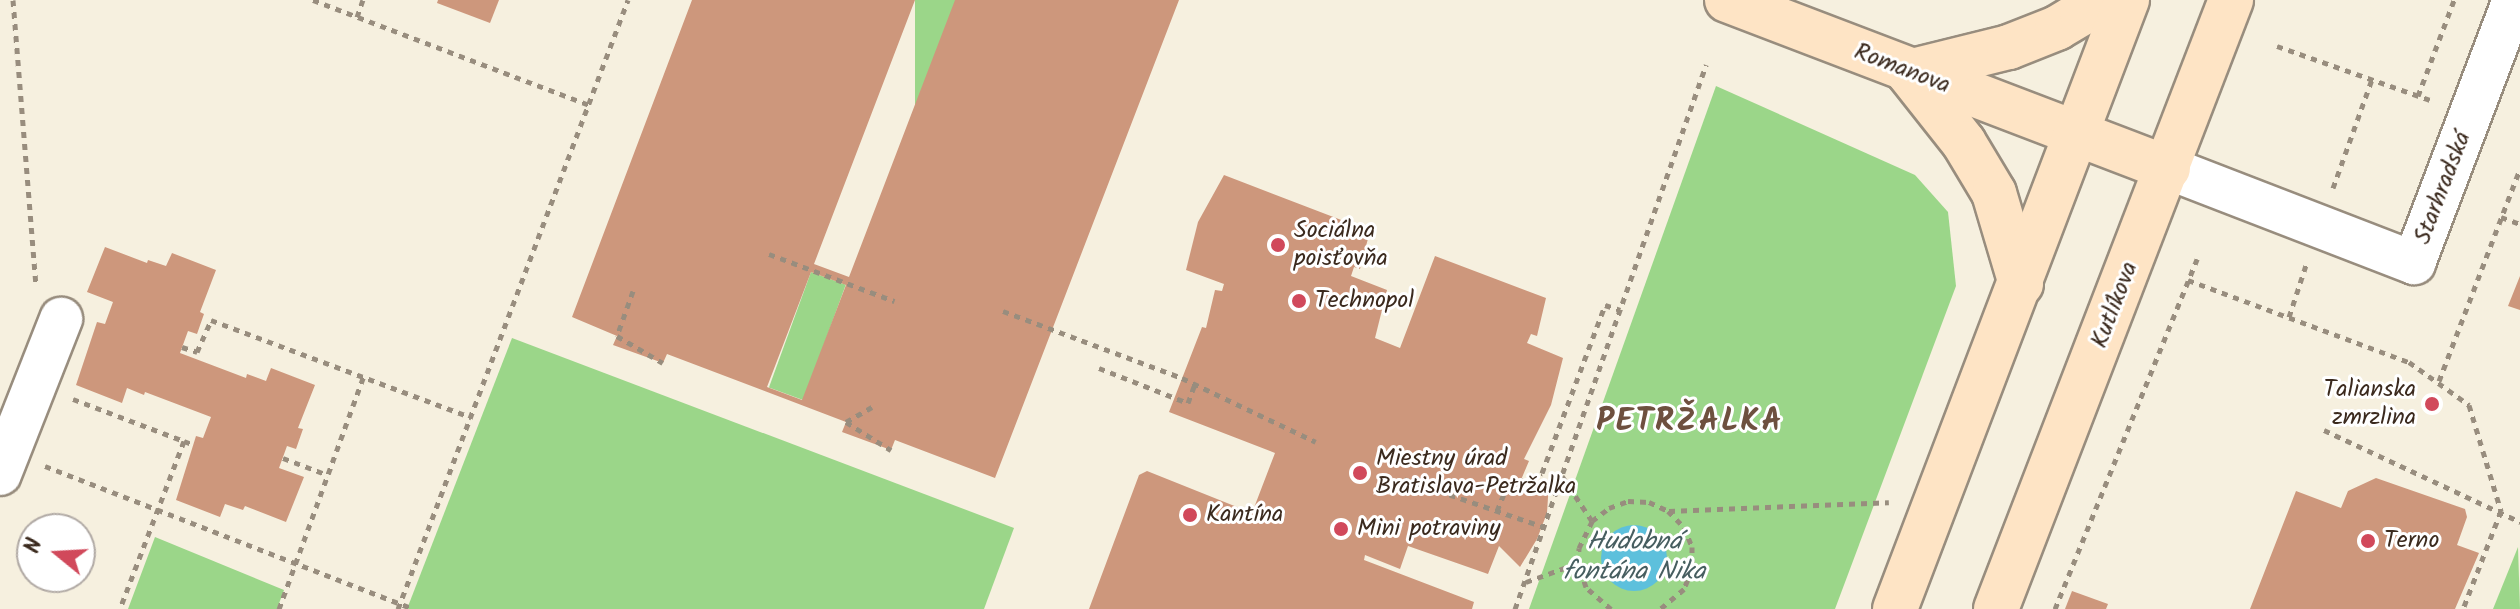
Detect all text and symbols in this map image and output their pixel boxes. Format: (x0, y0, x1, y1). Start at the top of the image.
street label: Romanova (1850, 38, 1954, 100)
street label: Starhradská (2408, 128, 2478, 248)
place label: Sociálna poisťovňa (1294, 217, 1388, 273)
marker: Sociálna poisťovňa (1269, 236, 1287, 254)
street label: Kutlíkova (2085, 258, 2145, 352)
place label: Technopol (1315, 287, 1414, 315)
marker: Technopol (1290, 292, 1308, 310)
place label: Talianska zmrzlina (2324, 376, 2416, 432)
marker: Talianska zmrzlina (2423, 395, 2441, 413)
district label: PETRŽALKA (1596, 403, 1784, 441)
place label: Miestny úrad Bratislava-Petržalka (1376, 445, 1576, 501)
marker: Miestny úrad Bratislava-Petržalka (1351, 464, 1369, 482)
place label: Kantína (1206, 501, 1283, 529)
marker: Kantína (1181, 506, 1199, 524)
north arrow (16, 513, 96, 593)
place label: Mini potraviny (1357, 515, 1500, 543)
marker: Mini potraviny (1332, 520, 1350, 538)
water label: Hudobná fontána Nika (1563, 527, 1705, 588)
place label: Terno (2384, 527, 2439, 555)
marker: Terno (2359, 532, 2377, 550)
text: N (16, 534, 53, 558)

